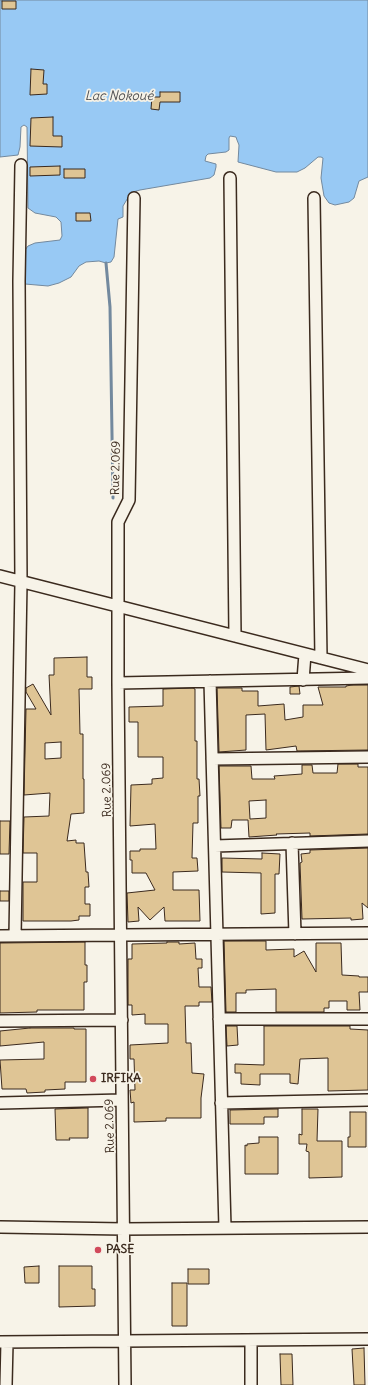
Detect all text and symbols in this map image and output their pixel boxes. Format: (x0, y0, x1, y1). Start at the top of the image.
water label: Lac Nokoué (85, 88, 153, 104)
street label: Rue 2.069 (108, 441, 124, 495)
street label: Rue 2.069 (99, 763, 115, 817)
place label: IRFIKA (101, 1072, 141, 1086)
marker: IRFIKA (88, 1074, 98, 1084)
street label: Rue 2.069 (102, 1099, 118, 1153)
place label: PASE (106, 1243, 134, 1257)
marker: PASE (93, 1245, 103, 1255)

